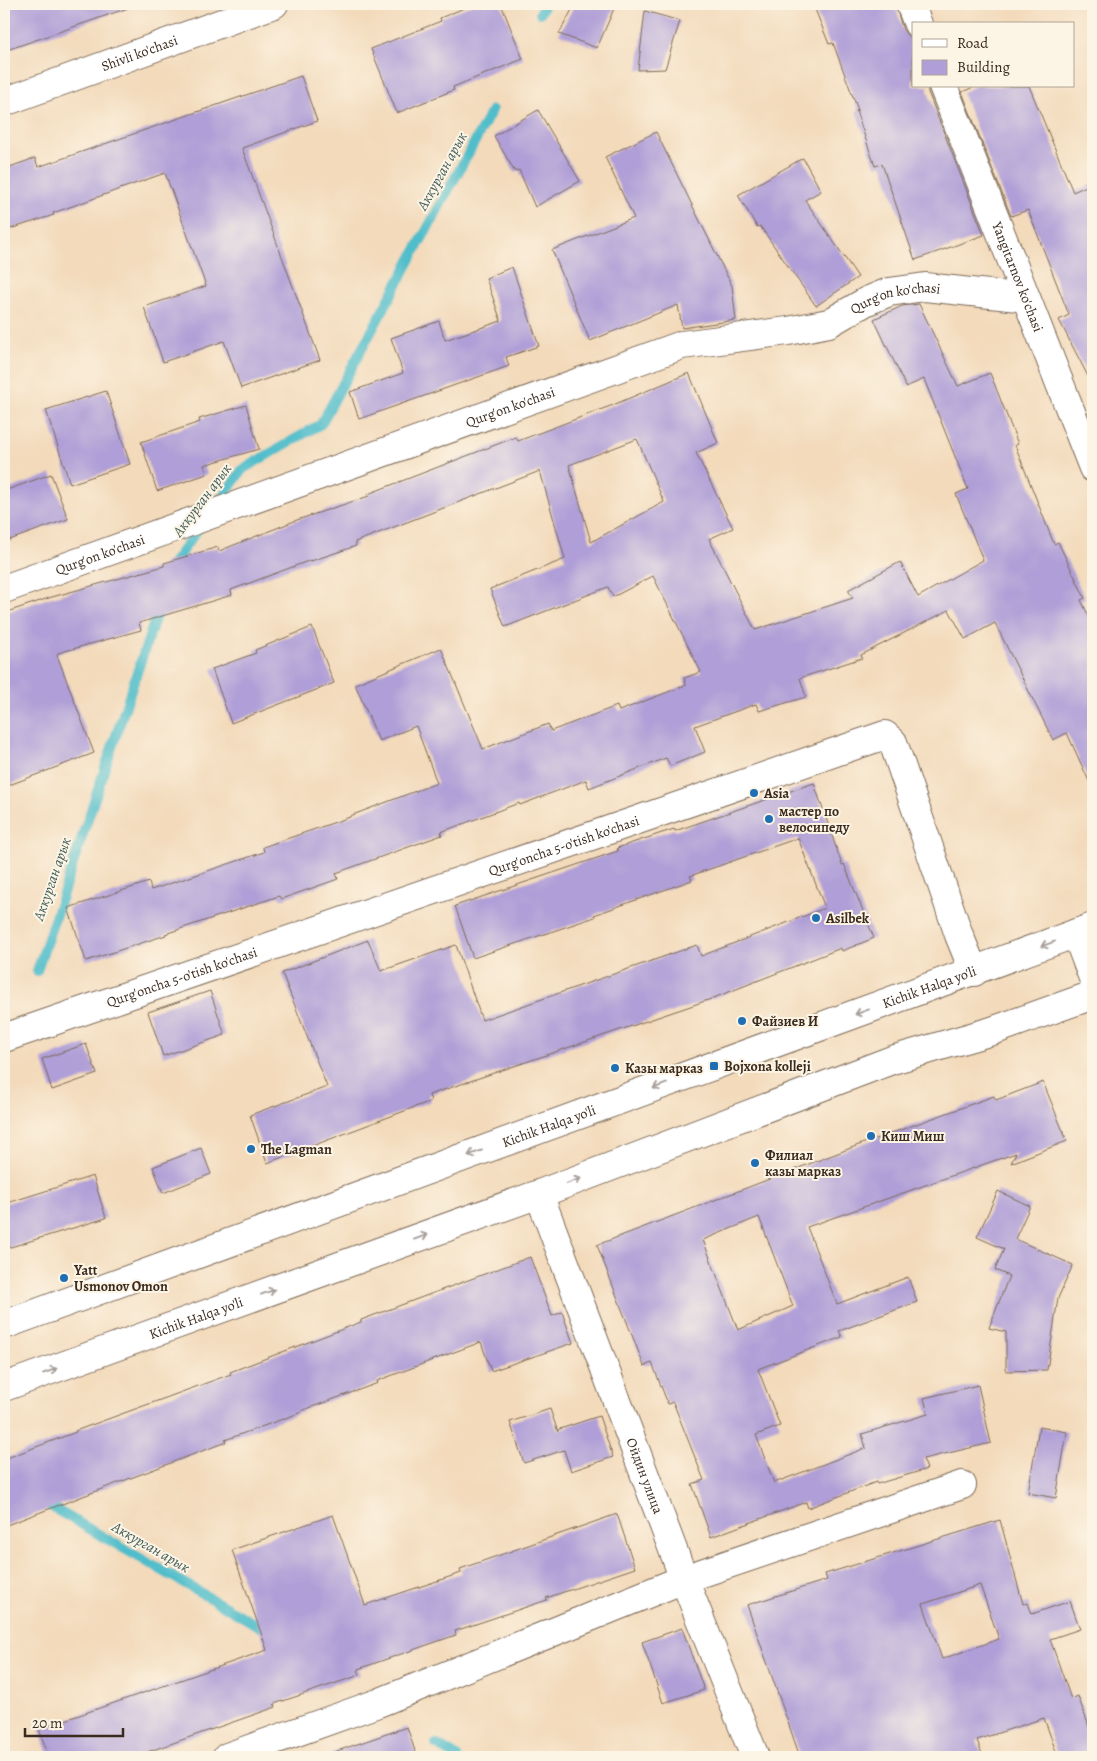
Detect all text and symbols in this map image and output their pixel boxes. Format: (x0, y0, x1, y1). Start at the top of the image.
legend (912, 22, 1074, 88)
street label: Shivli ko'chasi (99, 30, 180, 75)
text: Road (957, 33, 989, 53)
text: Building (957, 57, 1010, 77)
water label: Аккурган арык (412, 128, 472, 215)
street label: Yangitarnov ko'chasi (987, 218, 1048, 335)
street label: Qurg'on ko'chasi (847, 278, 942, 318)
street label: Qurg'on ko'chasi (463, 382, 558, 432)
water label: Аккурган арык (167, 459, 236, 541)
street label: Qurg'on ko'chasi (53, 530, 147, 579)
place label: Asia (763, 784, 790, 803)
marker: Asia (748, 787, 760, 799)
place label: мастер по велосипеду (779, 802, 850, 837)
street label: Qurg'oncha 5-o'tish ko'chasi (486, 811, 642, 880)
marker: мастер по велосипеду (763, 813, 775, 825)
water label: Аккурган арык (28, 835, 76, 924)
place label: Asilbek (825, 909, 870, 928)
marker: Asilbek (810, 912, 822, 924)
one-way arrow (1040, 940, 1056, 949)
street label: Qurg'oncha 5-o'tish ko'chasi (104, 942, 260, 1012)
street label: Kichik Halqa yo'li (880, 961, 979, 1013)
one-way arrow (855, 1008, 871, 1017)
place label: Файзиев И (752, 1012, 819, 1031)
marker: Файзиев И (736, 1015, 748, 1027)
place label: Bojxona kolleji (724, 1057, 811, 1076)
place label: Казы марказ (625, 1059, 703, 1078)
marker: Bojxona kolleji (708, 1060, 720, 1072)
marker: Казы марказ (609, 1062, 621, 1074)
one-way arrow (653, 1082, 668, 1091)
street label: Kichik Halqa yo'li (499, 1100, 598, 1152)
place label: Киш Миш (881, 1127, 945, 1146)
marker: Киш Миш (865, 1130, 877, 1142)
place label: The Lagman (261, 1140, 332, 1159)
marker: The Lagman (245, 1143, 257, 1155)
place label: Филиал казы марказ (765, 1146, 841, 1181)
one-way arrow (467, 1149, 483, 1158)
marker: Филиал казы марказ (749, 1157, 761, 1169)
one-way arrow (566, 1176, 581, 1185)
one-way arrow (413, 1232, 428, 1241)
place label: Yatt Usmonov Omon (73, 1261, 168, 1296)
marker: Yatt Usmonov Omon (58, 1272, 70, 1284)
one-way arrow (260, 1287, 276, 1296)
street label: Kichik Halqa yo'li (146, 1292, 246, 1343)
one-way arrow (41, 1366, 57, 1375)
street label: Ойдин улица (622, 1435, 668, 1517)
water label: Аккурган арык (108, 1516, 194, 1577)
scale bar (25, 1706, 122, 1738)
text: 20 m (32, 1713, 63, 1733)

